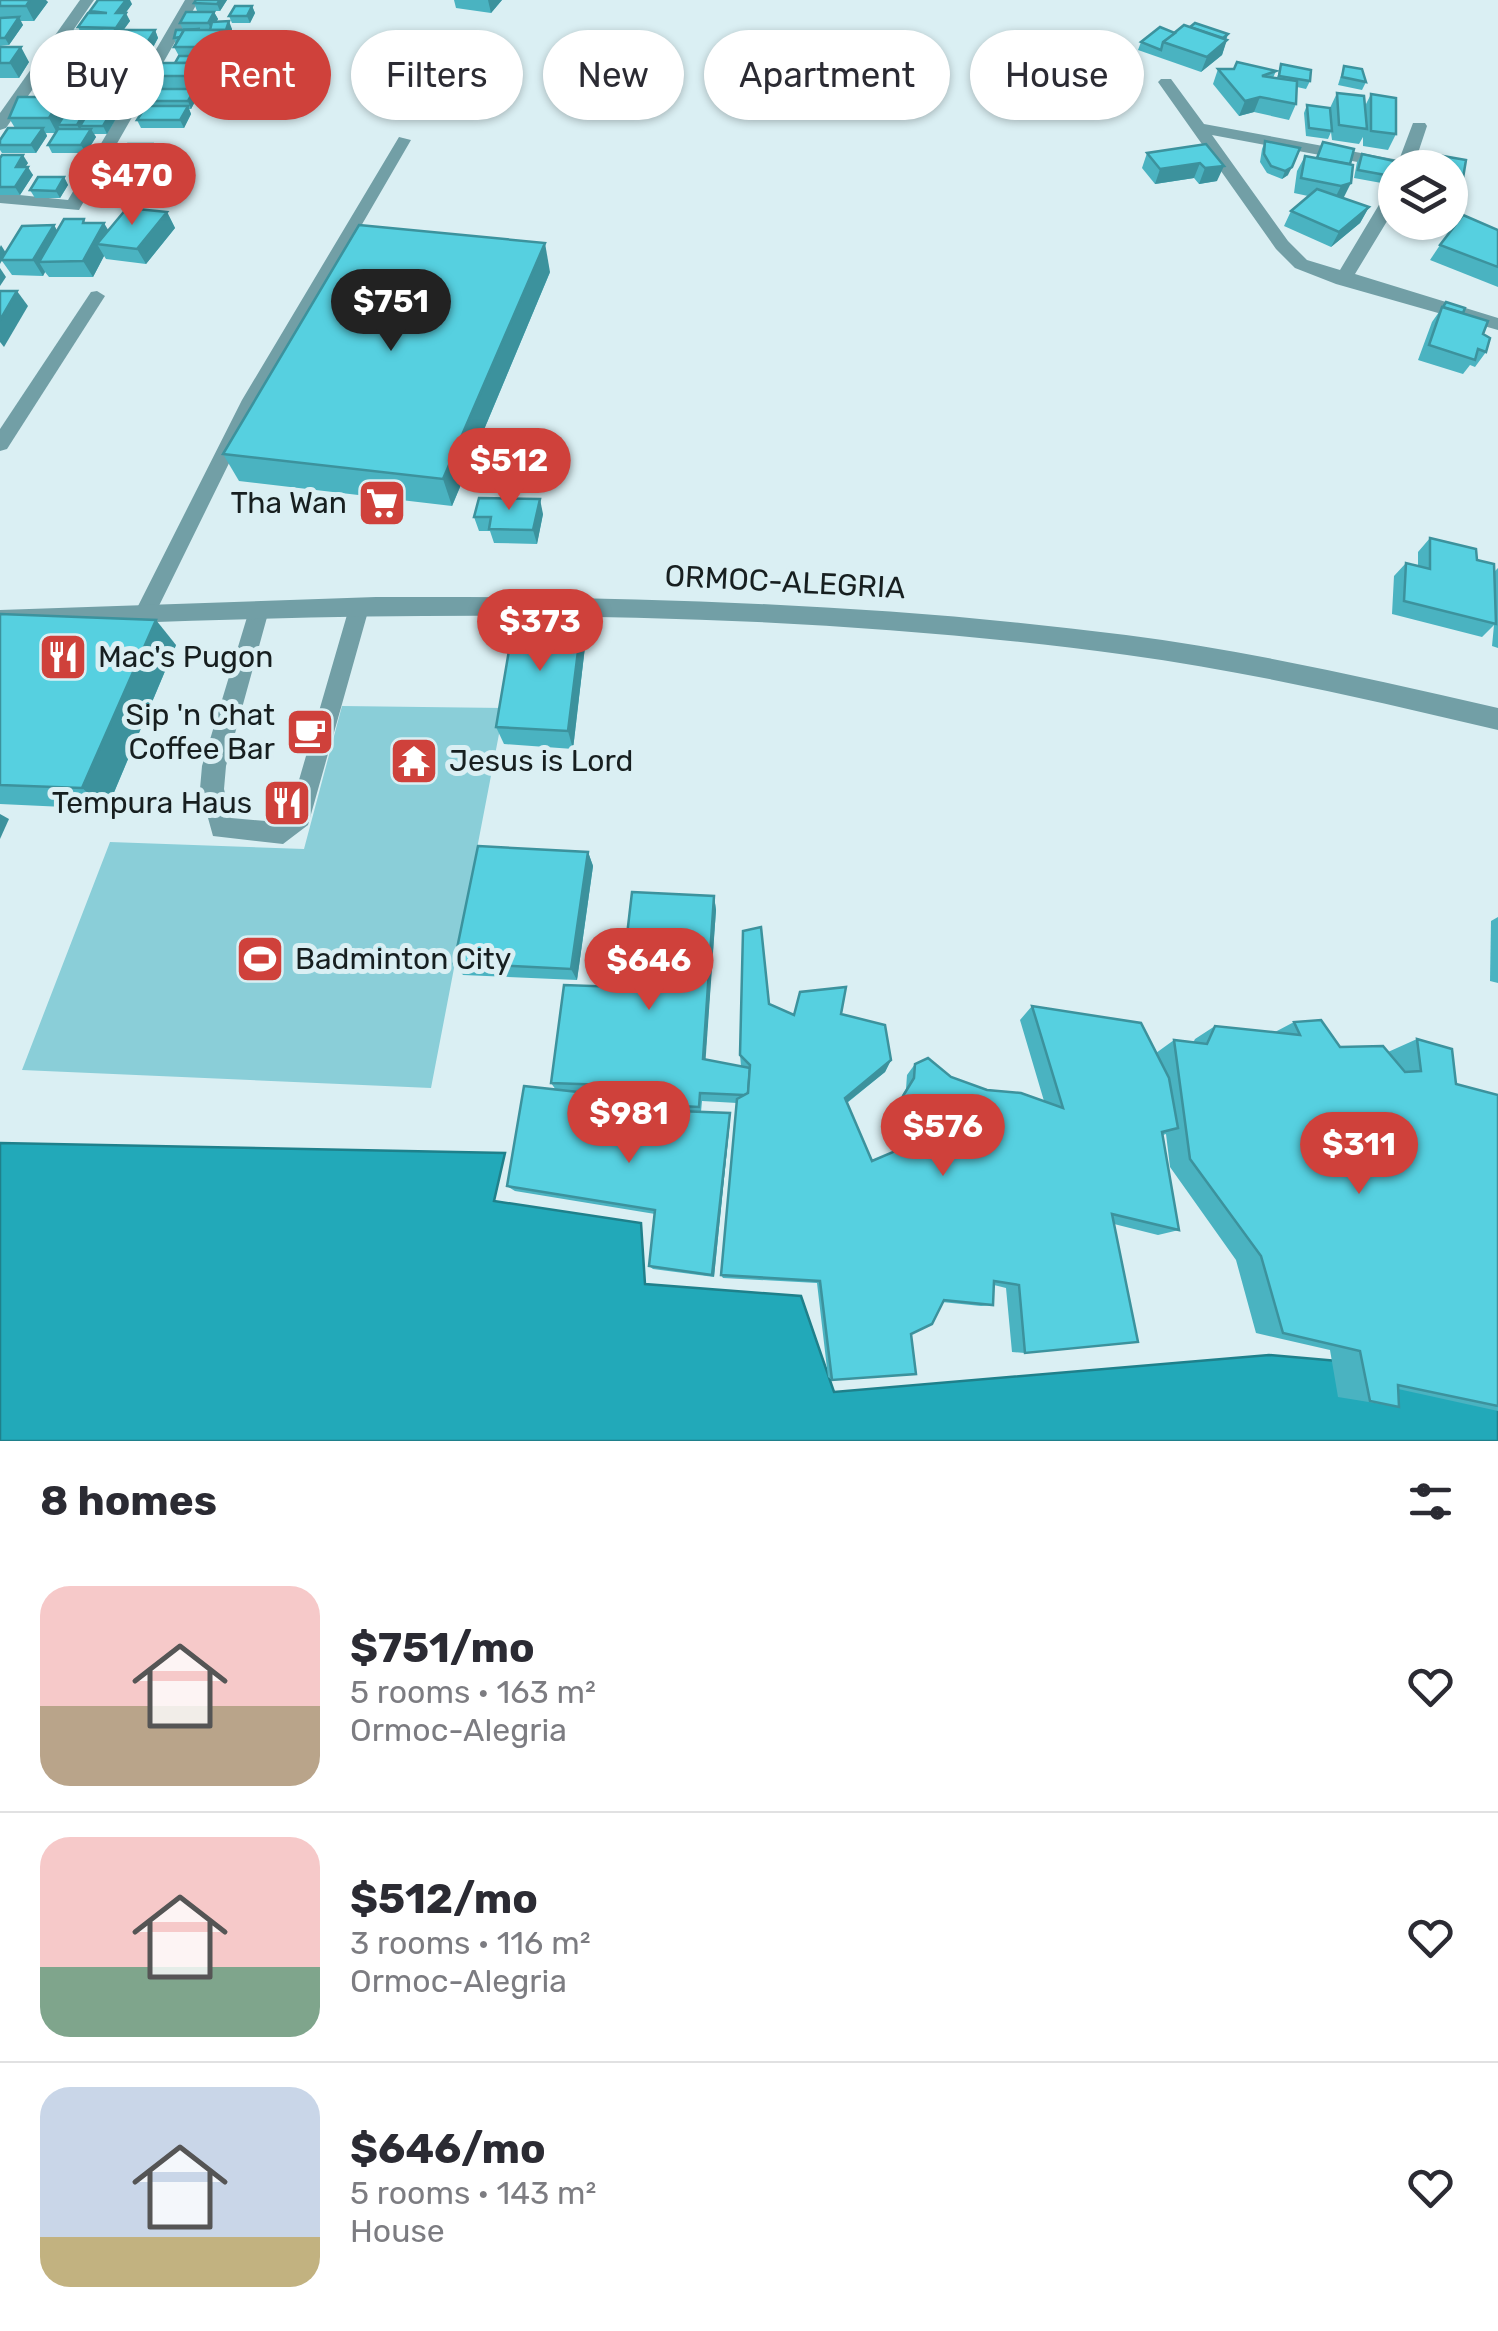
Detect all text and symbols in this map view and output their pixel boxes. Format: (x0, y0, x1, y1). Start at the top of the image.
chip: Buy (30, 30, 164, 120)
chip: Rent (184, 30, 331, 120)
chip: Filters (351, 30, 523, 120)
chip: New (543, 30, 684, 120)
chip: Apartment (704, 30, 950, 120)
chip: House (970, 30, 1144, 120)
pin: $470 (73, 143, 191, 228)
map controls (1378, 150, 1468, 240)
button: layers (1378, 150, 1468, 240)
text: $470 (91, 156, 173, 194)
pin: $751 (332, 269, 450, 354)
text: $751 (353, 282, 429, 320)
pin: $512 (450, 428, 568, 513)
text: $512 (470, 441, 548, 479)
supermarket icon: Tha Wan (356, 477, 408, 529)
place label: Tha Wan (230, 485, 347, 521)
street label: ORMOC-ALEGRIA (664, 558, 906, 606)
pin: $373 (481, 589, 599, 674)
text: $373 (499, 602, 581, 640)
restaurant icon: Mac's Pugon (37, 631, 89, 683)
place label: Mac's Pugon (98, 639, 273, 675)
place label: Sip 'n Chat Coffee Bar (126, 697, 276, 767)
cafe icon: Sip 'n Chat Coffee Bar (284, 706, 336, 758)
temple icon: Jesus is Lord (388, 735, 440, 787)
place label: Jesus is Lord (449, 743, 633, 779)
restaurant icon: Tempura Haus (261, 777, 313, 829)
place label: Tempura Haus (52, 785, 252, 821)
pin: $646 (590, 928, 708, 1013)
sports icon: Badminton City (234, 933, 286, 985)
place label: Badminton City (295, 941, 511, 977)
text: $646 (607, 941, 691, 979)
pin: $981 (570, 1081, 688, 1166)
text: $981 (589, 1094, 669, 1132)
pin: $576 (884, 1094, 1002, 1179)
text: $576 (903, 1107, 983, 1145)
pin: $311 (1300, 1112, 1418, 1197)
text: $311 (1322, 1125, 1396, 1163)
icon: filters (1403, 1474, 1458, 1529)
text: 8 homes (40, 1476, 217, 1526)
text: $751/mo (350, 1623, 535, 1673)
icon: home (120, 1626, 240, 1746)
icon: heart (1403, 1659, 1458, 1714)
text: 5 rooms · 163 m² (350, 1673, 596, 1711)
text: Ormoc-Alegria (350, 1711, 567, 1749)
text: $512/mo (350, 1874, 538, 1924)
icon: home (120, 1877, 240, 1997)
icon: heart (1403, 1910, 1458, 1965)
text: 3 rooms · 116 m² (350, 1924, 591, 1962)
text: Ormoc-Alegria (350, 1962, 567, 2000)
text: $646/mo (350, 2124, 546, 2174)
icon: home (120, 2127, 240, 2247)
icon: heart (1403, 2160, 1458, 2215)
text: 5 rooms · 143 m² (350, 2174, 596, 2212)
text: House (350, 2212, 445, 2250)

